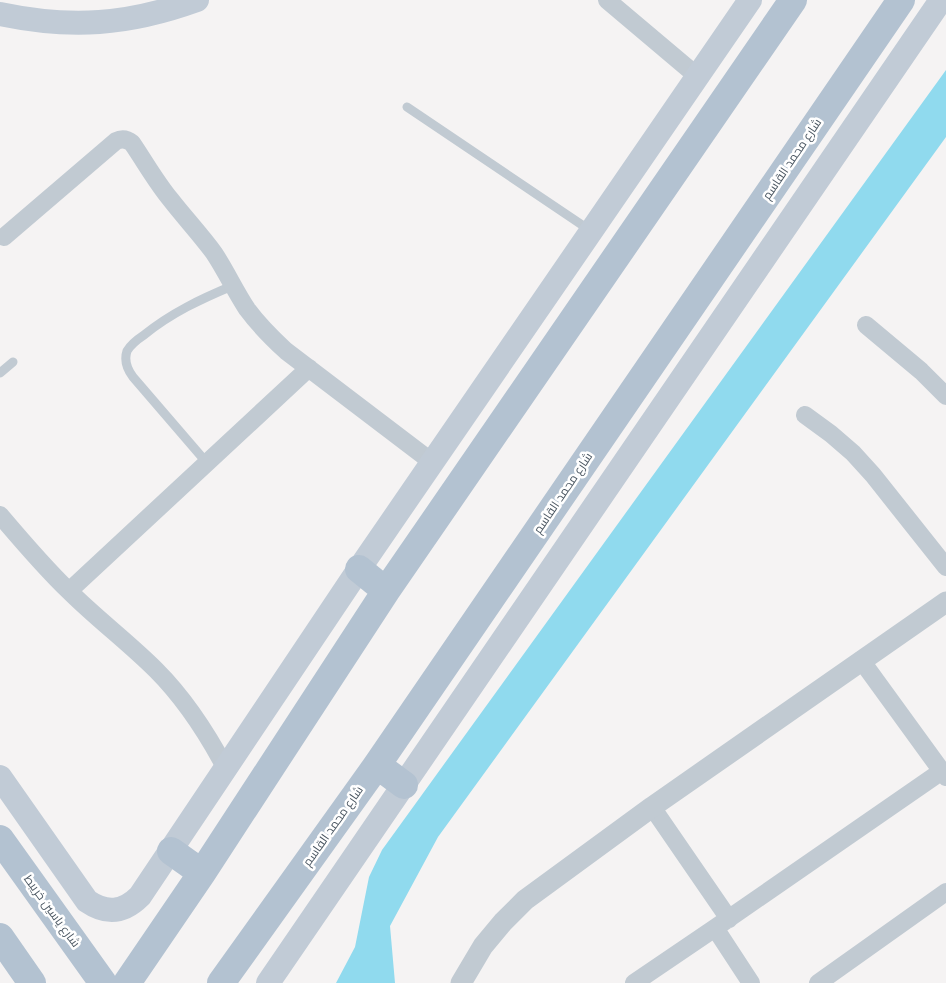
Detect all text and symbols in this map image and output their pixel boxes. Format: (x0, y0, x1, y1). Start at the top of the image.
street label: شارع محمد القاسم (759, 115, 825, 203)
street label: شارع محمد القاسم (530, 449, 596, 537)
street label: شارع محمد القاسم (299, 783, 367, 869)
street label: شارع ياسين خريبط (20, 872, 84, 950)

